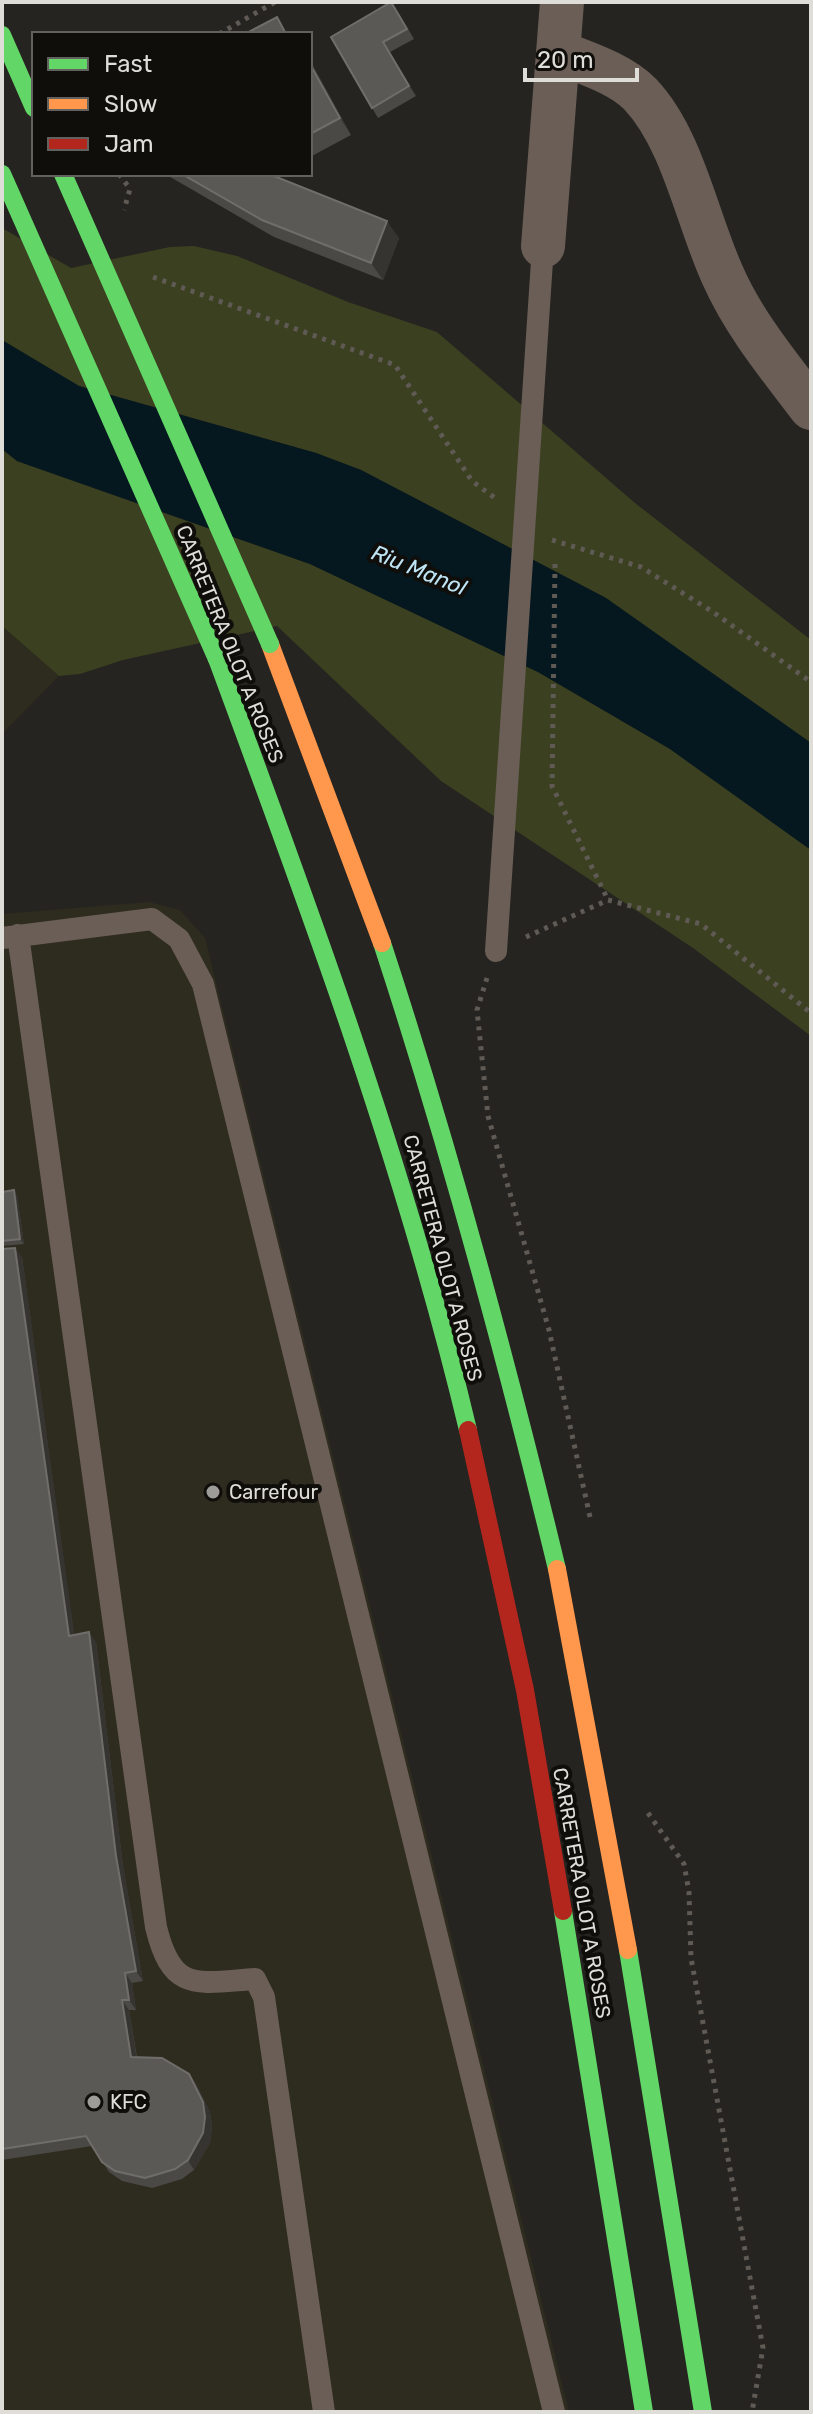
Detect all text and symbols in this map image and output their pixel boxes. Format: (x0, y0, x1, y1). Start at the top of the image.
legend (32, 32, 312, 176)
scale bar (525, 32, 637, 82)
text: 20 m (537, 46, 594, 74)
text: Fast (104, 50, 152, 78)
text: Slow (104, 90, 157, 118)
text: Jam (104, 130, 154, 158)
street label: CARRETERA OLOT A ROSES (171, 522, 289, 766)
water label: Riu Manol (367, 539, 471, 602)
street label: CARRETERA OLOT A ROSES (399, 1132, 487, 1384)
place label: Carrefour (229, 1480, 318, 1504)
marker: Carrefour (204, 1483, 222, 1501)
street label: CARRETERA OLOT A ROSES (548, 1766, 616, 2020)
place label: KFC (110, 2090, 147, 2114)
marker: KFC (85, 2093, 103, 2111)

